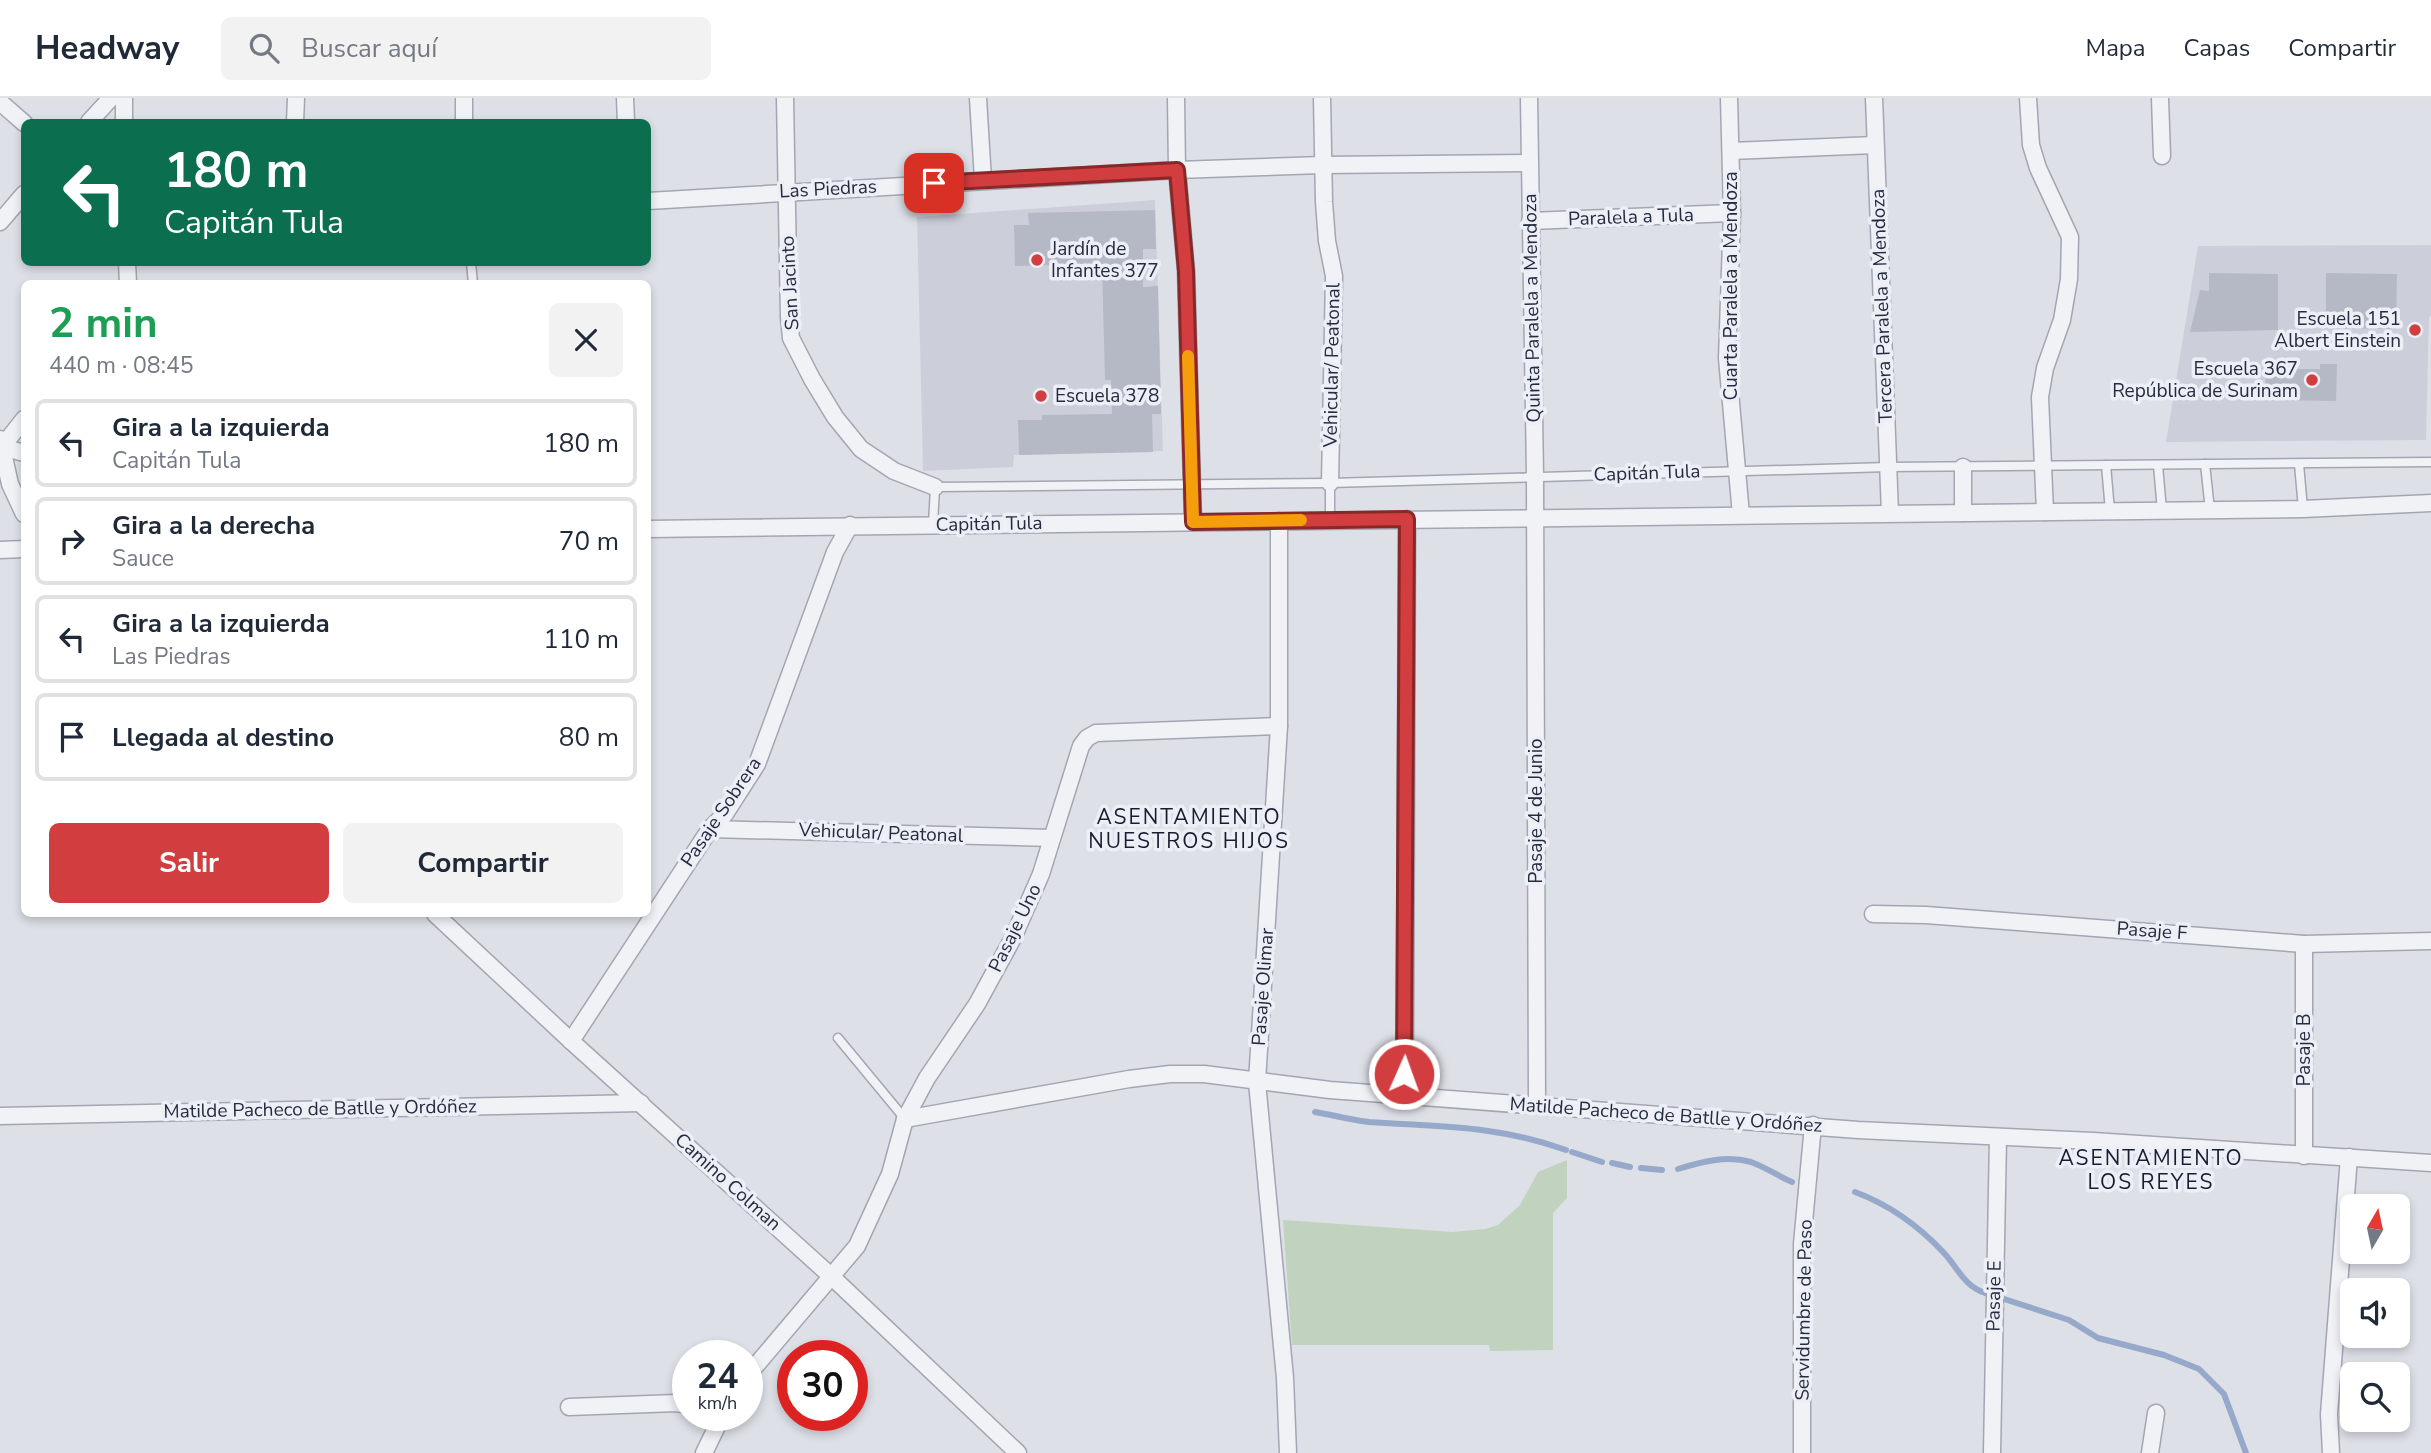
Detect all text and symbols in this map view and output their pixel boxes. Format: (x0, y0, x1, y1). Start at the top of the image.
search box (221, 17, 711, 80)
text: Headway (35, 26, 179, 71)
icon: search (245, 29, 283, 67)
text: Buscar aquí (301, 31, 437, 66)
text: Mapa (2086, 32, 2146, 64)
text: Capas (2184, 32, 2250, 64)
text: Compartir (2288, 32, 2396, 64)
text: 180 m (164, 137, 308, 204)
icon: left (49, 147, 140, 238)
pin (904, 153, 964, 213)
icon: arrive (915, 164, 953, 202)
street label: Cuarta Paralela a Mendoza (1718, 171, 1744, 401)
street label: Las Piedras (778, 173, 878, 205)
street label: Tercera Paralela a Mendoza (1865, 189, 1899, 423)
street label: Quinta Paralela a Mendoza (1517, 193, 1547, 423)
text: Capitán Tula (164, 201, 344, 244)
street label: Paralela a Tula (1568, 202, 1694, 232)
street label: San Jacinto (775, 235, 805, 331)
place label: Jardín de Infantes 377 (1050, 236, 1159, 284)
marker: Jardín de Infantes 377 (1029, 252, 1045, 268)
street label: Vehicular/ Peatonal (1318, 282, 1346, 449)
text: 2 min (49, 295, 158, 352)
button: close (549, 303, 623, 377)
place label: Escuela 151 Albert Einstein (2274, 306, 2401, 354)
marker: Escuela 151 Albert Einstein (2407, 322, 2423, 338)
text: 440 m · 08:45 (49, 350, 194, 381)
place label: Escuela 367 República de Surinam (2112, 356, 2298, 404)
marker: Escuela 367 República de Surinam (2304, 372, 2320, 388)
place label: Escuela 378 (1055, 383, 1159, 409)
marker: Escuela 378 (1033, 388, 1049, 404)
text: Gira a la izquierda (112, 410, 330, 445)
icon: left (53, 424, 91, 462)
text: 180 m (543, 426, 619, 461)
text: Capitán Tula (112, 445, 241, 476)
street label: Capitán Tula (1593, 458, 1701, 488)
text: Gira a la derecha (112, 508, 315, 543)
street label: Capitán Tula (935, 510, 1043, 538)
icon: right (53, 522, 91, 560)
text: 70 m (559, 524, 619, 559)
text: Sauce (112, 543, 174, 574)
text: Gira a la izquierda (112, 606, 330, 641)
icon: left (53, 620, 91, 658)
text: 110 m (543, 622, 619, 657)
text: Las Piedras (112, 641, 231, 672)
icon: arrive (53, 718, 91, 756)
text: Llegada al destino (112, 720, 334, 755)
text: 80 m (559, 720, 619, 755)
street label: Pasaje 4 de Junio (1523, 738, 1549, 884)
street label: Pasaje Sobrera (675, 752, 767, 872)
district label: ASENTAMIENTO NUESTROS HIJOS (1088, 803, 1290, 855)
street label: Vehicular/ Peatonal (797, 817, 964, 849)
button: Salir (49, 823, 329, 903)
button: Compartir (343, 823, 623, 903)
street label: Pasaje Uno (982, 879, 1048, 977)
street label: Pasaje F (2116, 916, 2188, 946)
street label: Pasaje Olimar (1246, 927, 1280, 1047)
street label: Pasaje B (2291, 1013, 2317, 1087)
position arrow (1367, 1037, 1441, 1111)
street label: Matilde Pacheco de Batlle y Ordóñez (1509, 1091, 1823, 1139)
street label: Matilde Pacheco de Batlle y Ordóñez (163, 1093, 477, 1125)
street label: Camino Colman (669, 1127, 787, 1237)
district label: ASENTAMIENTO LOS REYES (2058, 1144, 2244, 1196)
north arrow (2340, 1194, 2410, 1264)
map controls (2340, 1194, 2410, 1432)
street label: Servidumbre de Paso (1789, 1219, 1819, 1401)
street label: Pasaje E (1980, 1260, 2008, 1332)
button: sound (2340, 1278, 2410, 1348)
speed limit sign: 30 (777, 1340, 868, 1431)
text: 24 (696, 1353, 739, 1400)
button: search (2340, 1362, 2410, 1432)
text: km/h (698, 1391, 737, 1415)

